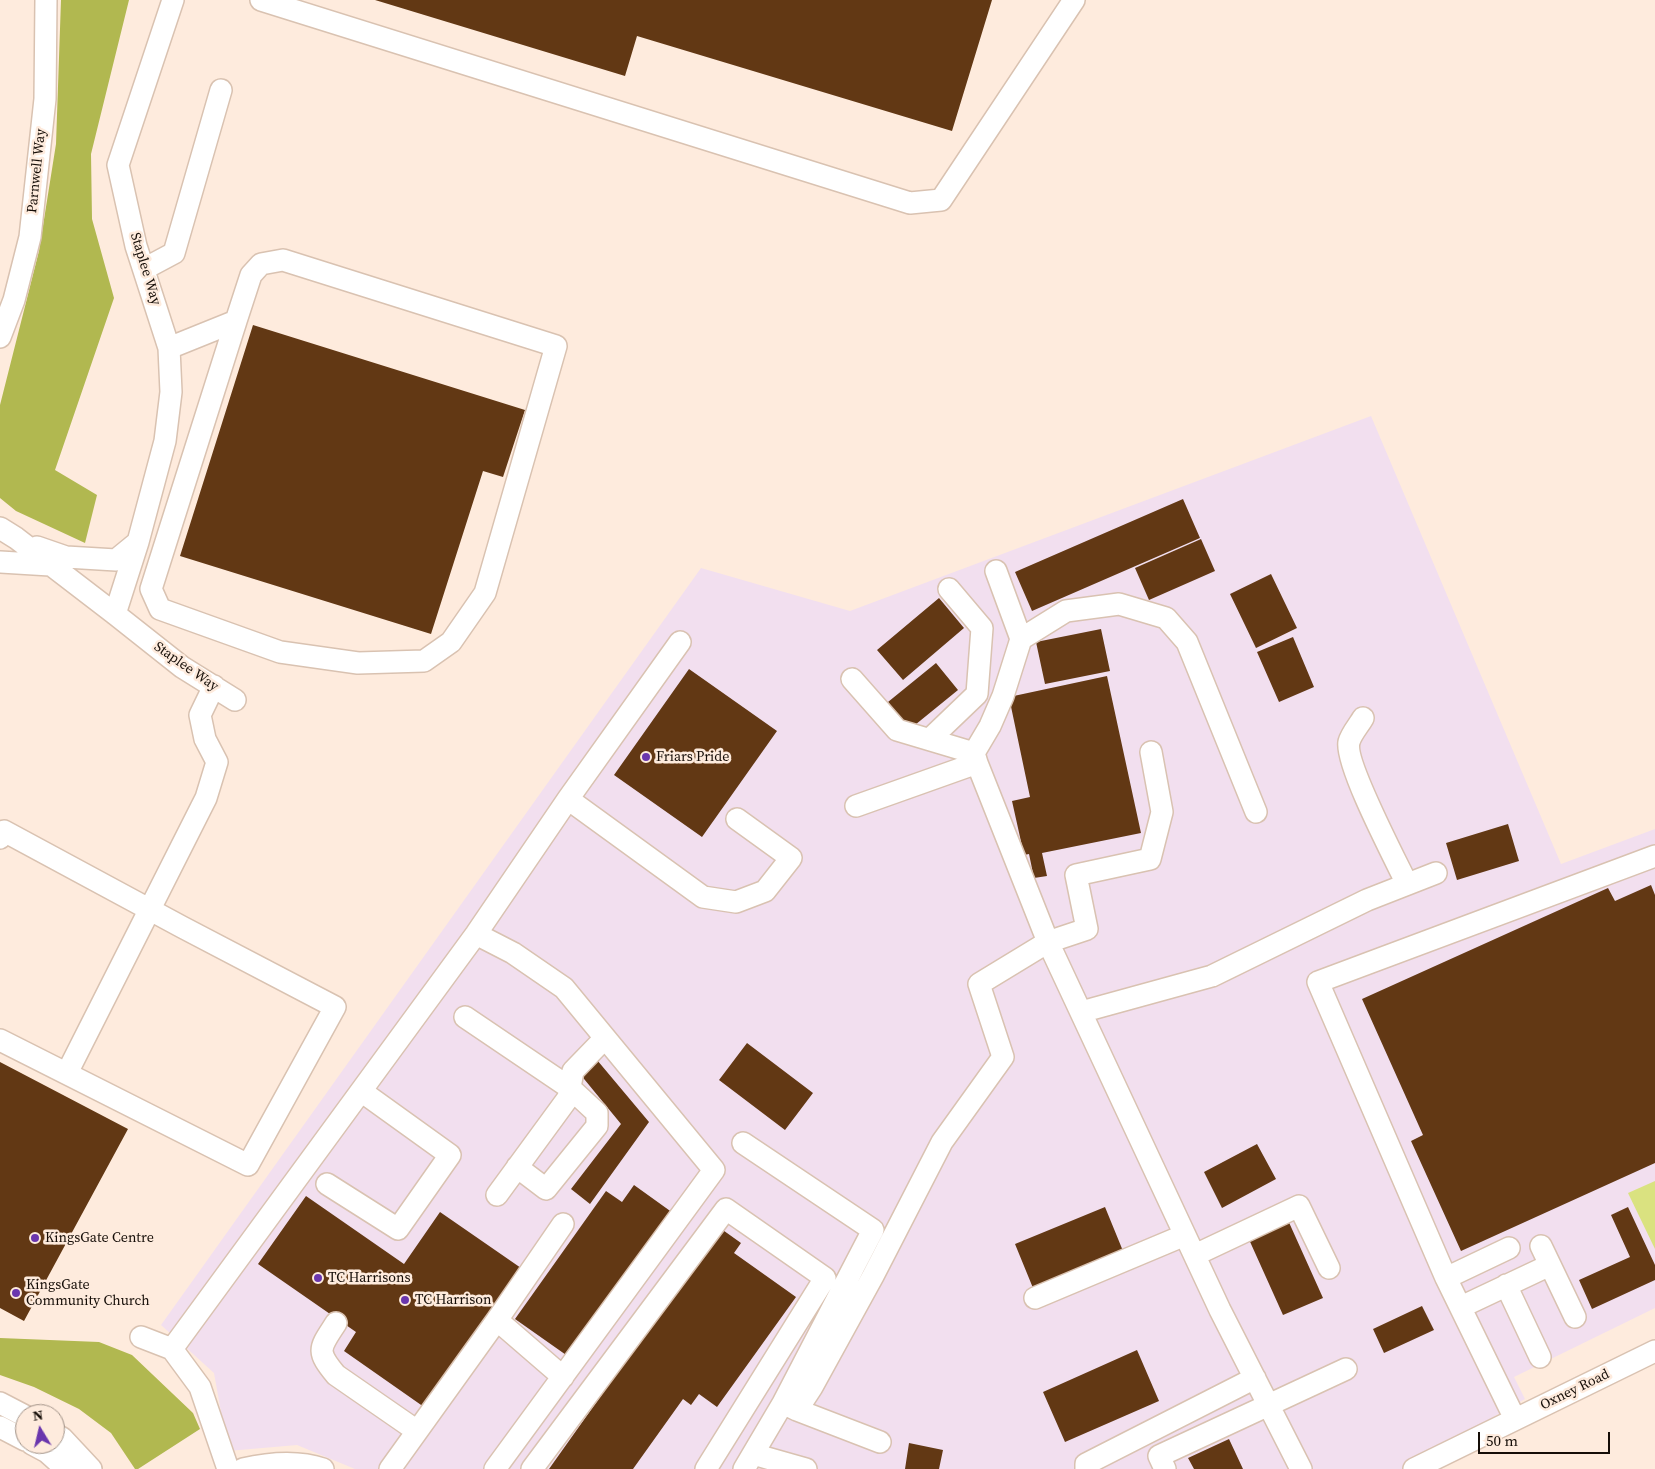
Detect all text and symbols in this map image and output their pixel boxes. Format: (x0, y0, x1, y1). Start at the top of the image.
street label: Parnwell Way (24, 128, 50, 214)
street label: Staplee Way (126, 231, 164, 307)
street label: Staplee Way (151, 639, 221, 695)
place label: Friars Pride (656, 749, 729, 765)
marker: Friars Pride (640, 751, 652, 763)
place label: KingsGate Centre (45, 1230, 154, 1246)
marker: KingsGate Centre (29, 1232, 41, 1244)
place label: TC Harrisons (328, 1270, 411, 1286)
marker: TC Harrisons (312, 1272, 324, 1284)
place label: KingsGate Community Church (26, 1277, 150, 1310)
marker: KingsGate Community Church (10, 1287, 22, 1299)
place label: TC Harrison (415, 1292, 491, 1308)
marker: TC Harrison (399, 1294, 411, 1306)
street label: Oxney Road (1538, 1366, 1612, 1414)
north arrow (15, 1404, 65, 1454)
text: N (31, 1404, 44, 1426)
scale bar (1480, 1422, 1612, 1454)
text: 50 m (1486, 1430, 1518, 1451)

